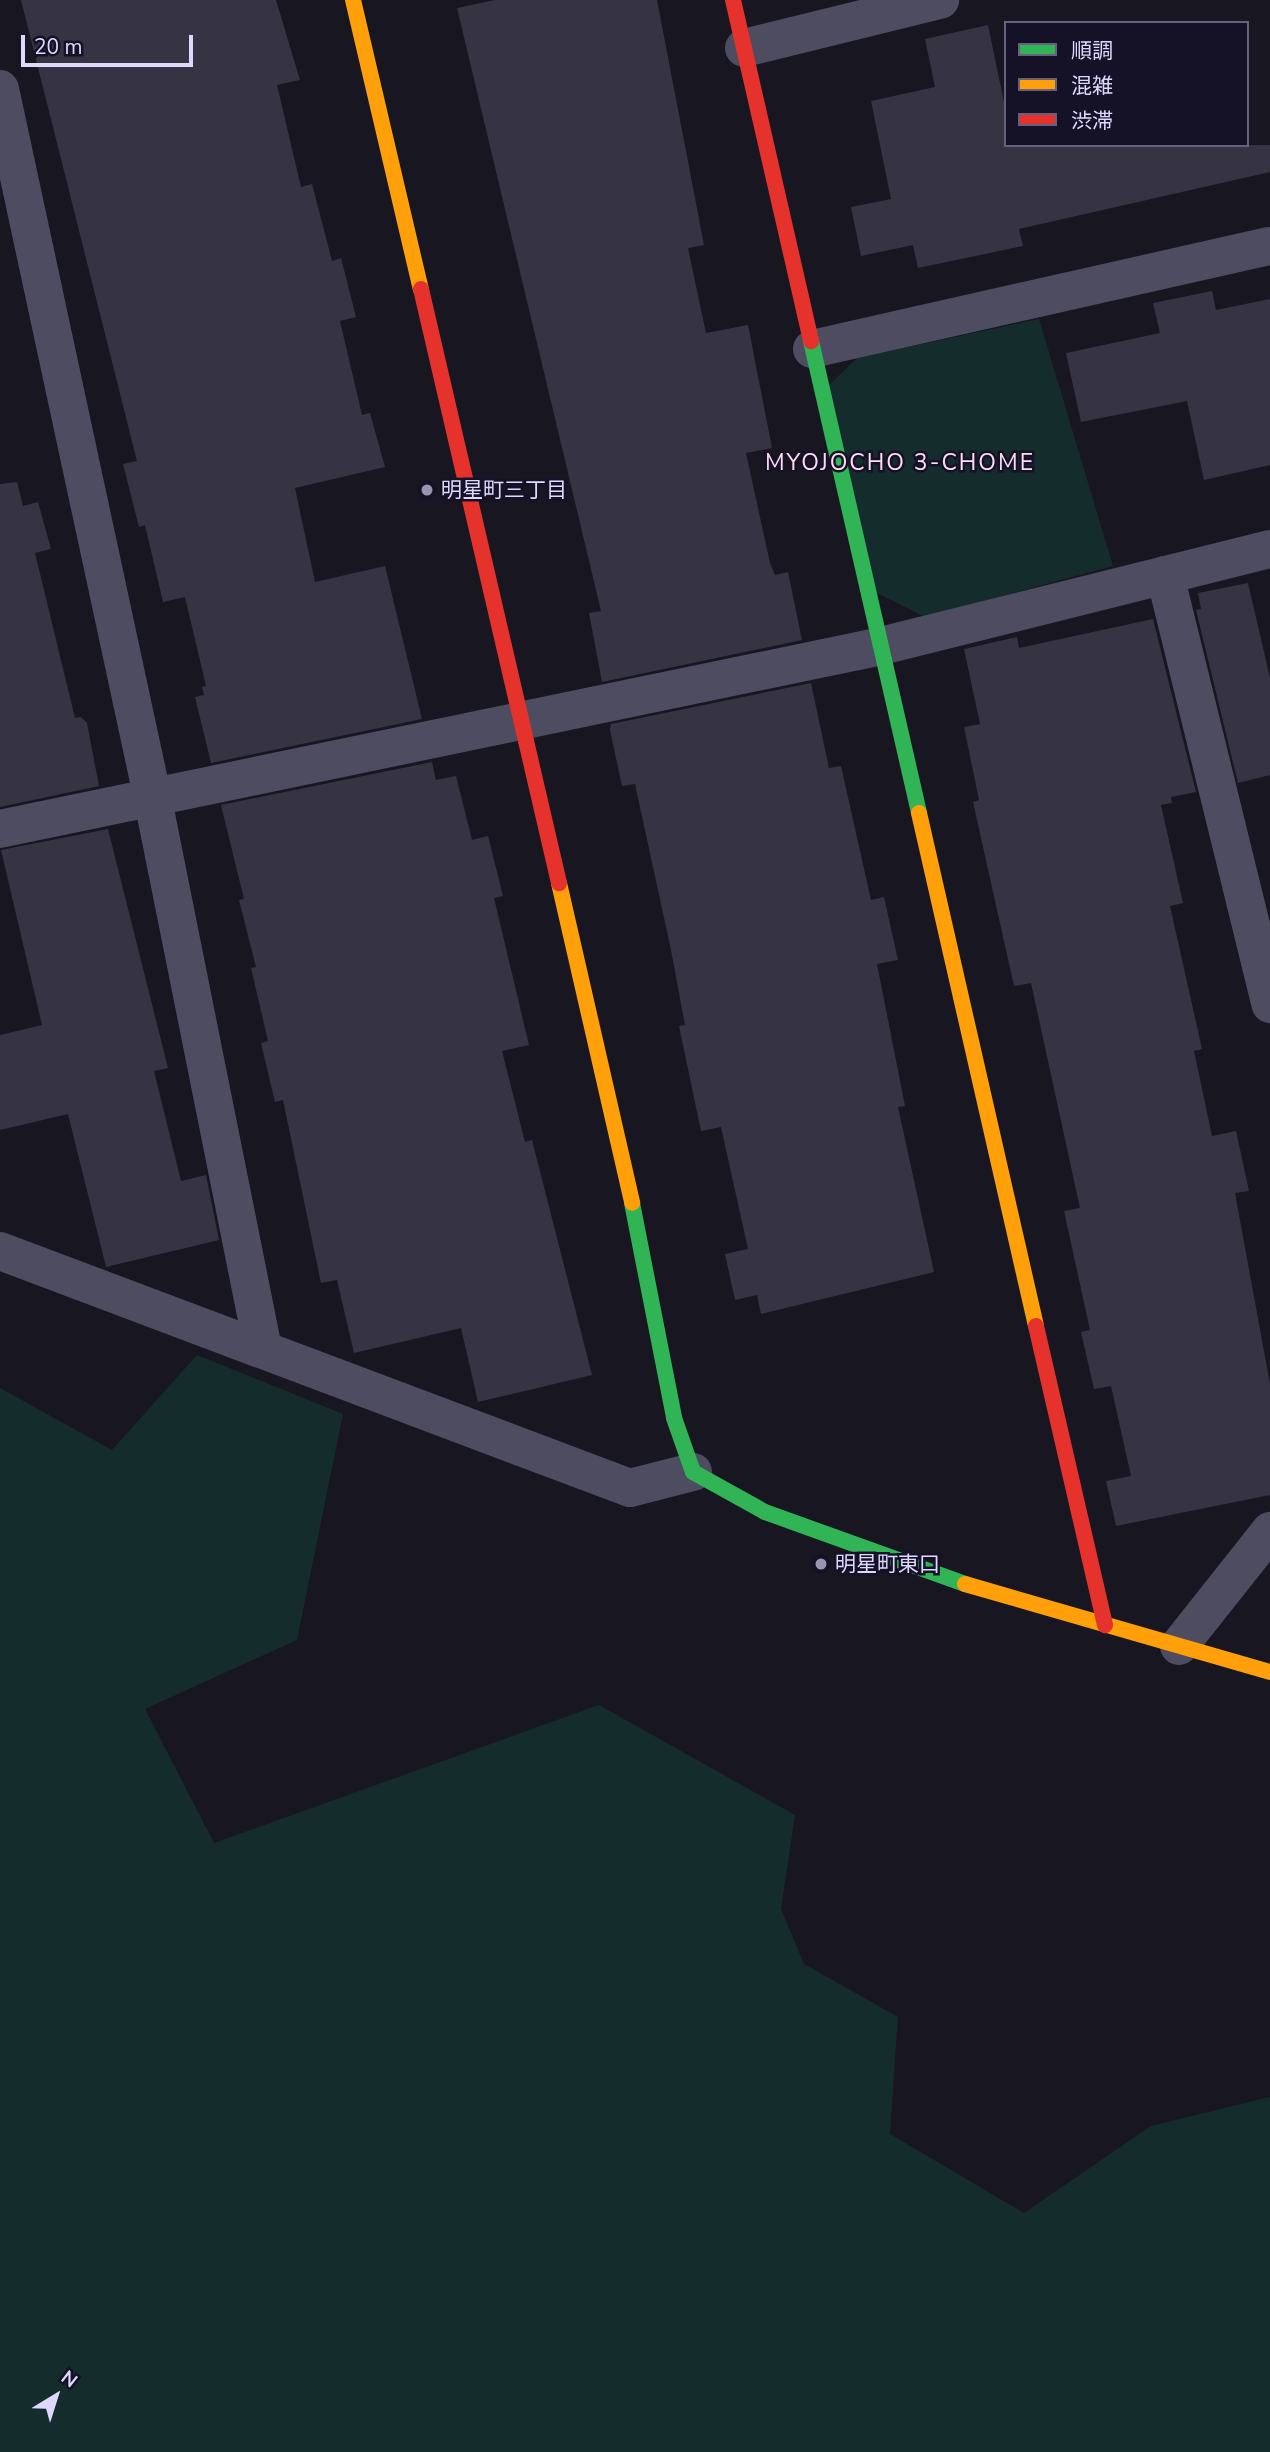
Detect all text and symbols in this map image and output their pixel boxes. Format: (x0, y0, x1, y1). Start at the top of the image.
scale bar (24, 21, 196, 65)
legend (1004, 21, 1249, 147)
text: 20 m (34, 33, 83, 61)
text: 順調 (1071, 37, 1113, 65)
text: 混雑 (1071, 72, 1113, 100)
text: 渋滞 (1071, 107, 1113, 135)
district label: MYOJOCHO 3-CHOME (767, 449, 1033, 477)
place label: 明星町三丁目 (441, 477, 567, 503)
marker: 明星町三丁目 (419, 482, 435, 498)
place label: 明星町東口 (835, 1551, 940, 1577)
marker: 明星町東口 (813, 1556, 829, 1572)
north arrow (21, 2361, 91, 2431)
text: N (55, 2365, 83, 2394)

